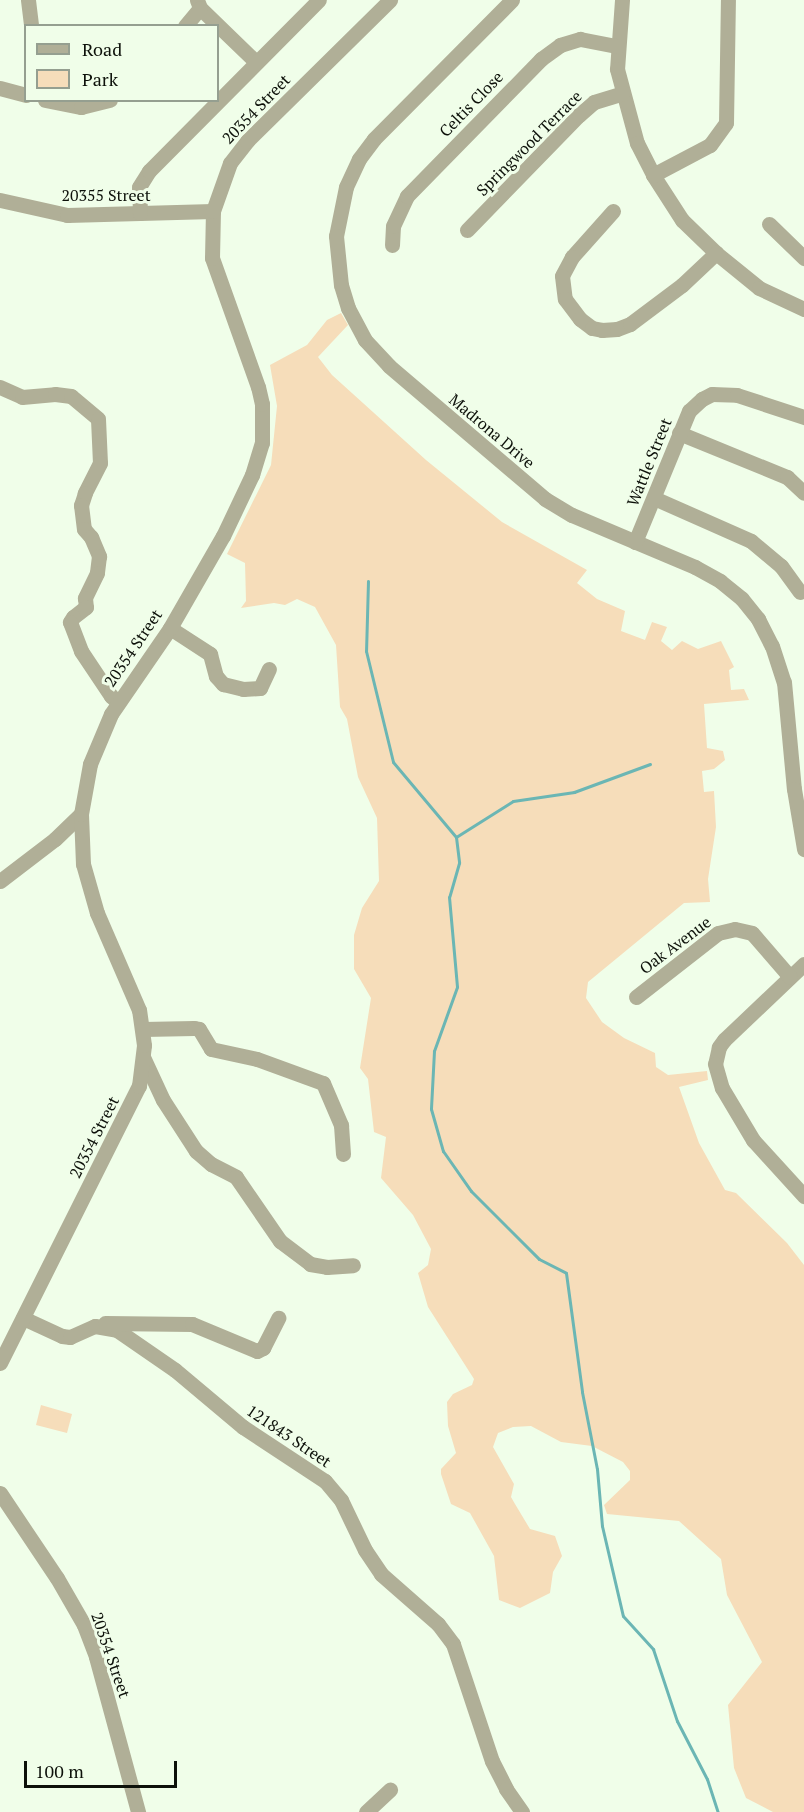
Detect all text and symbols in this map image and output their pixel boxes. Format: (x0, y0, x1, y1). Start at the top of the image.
legend (24, 24, 219, 102)
text: Road (82, 37, 122, 61)
text: Park (82, 67, 118, 91)
street label: Celtis Close (435, 67, 507, 141)
street label: 20354 Street (218, 70, 294, 148)
street label: Springwood Terrace (472, 86, 586, 200)
street label: 20355 Street (61, 185, 151, 205)
street label: Madrona Drive (445, 390, 539, 472)
street label: Wattle Street (623, 415, 675, 509)
street label: 20354 Street (100, 606, 166, 690)
street label: Oak Avenue (636, 912, 714, 978)
street label: 20354 Street (65, 1093, 123, 1181)
street label: 121843 Street (243, 1401, 335, 1471)
street label: 20354 Street (87, 1610, 135, 1700)
scale bar (27, 1749, 180, 1787)
text: 100 m (35, 1759, 84, 1783)

